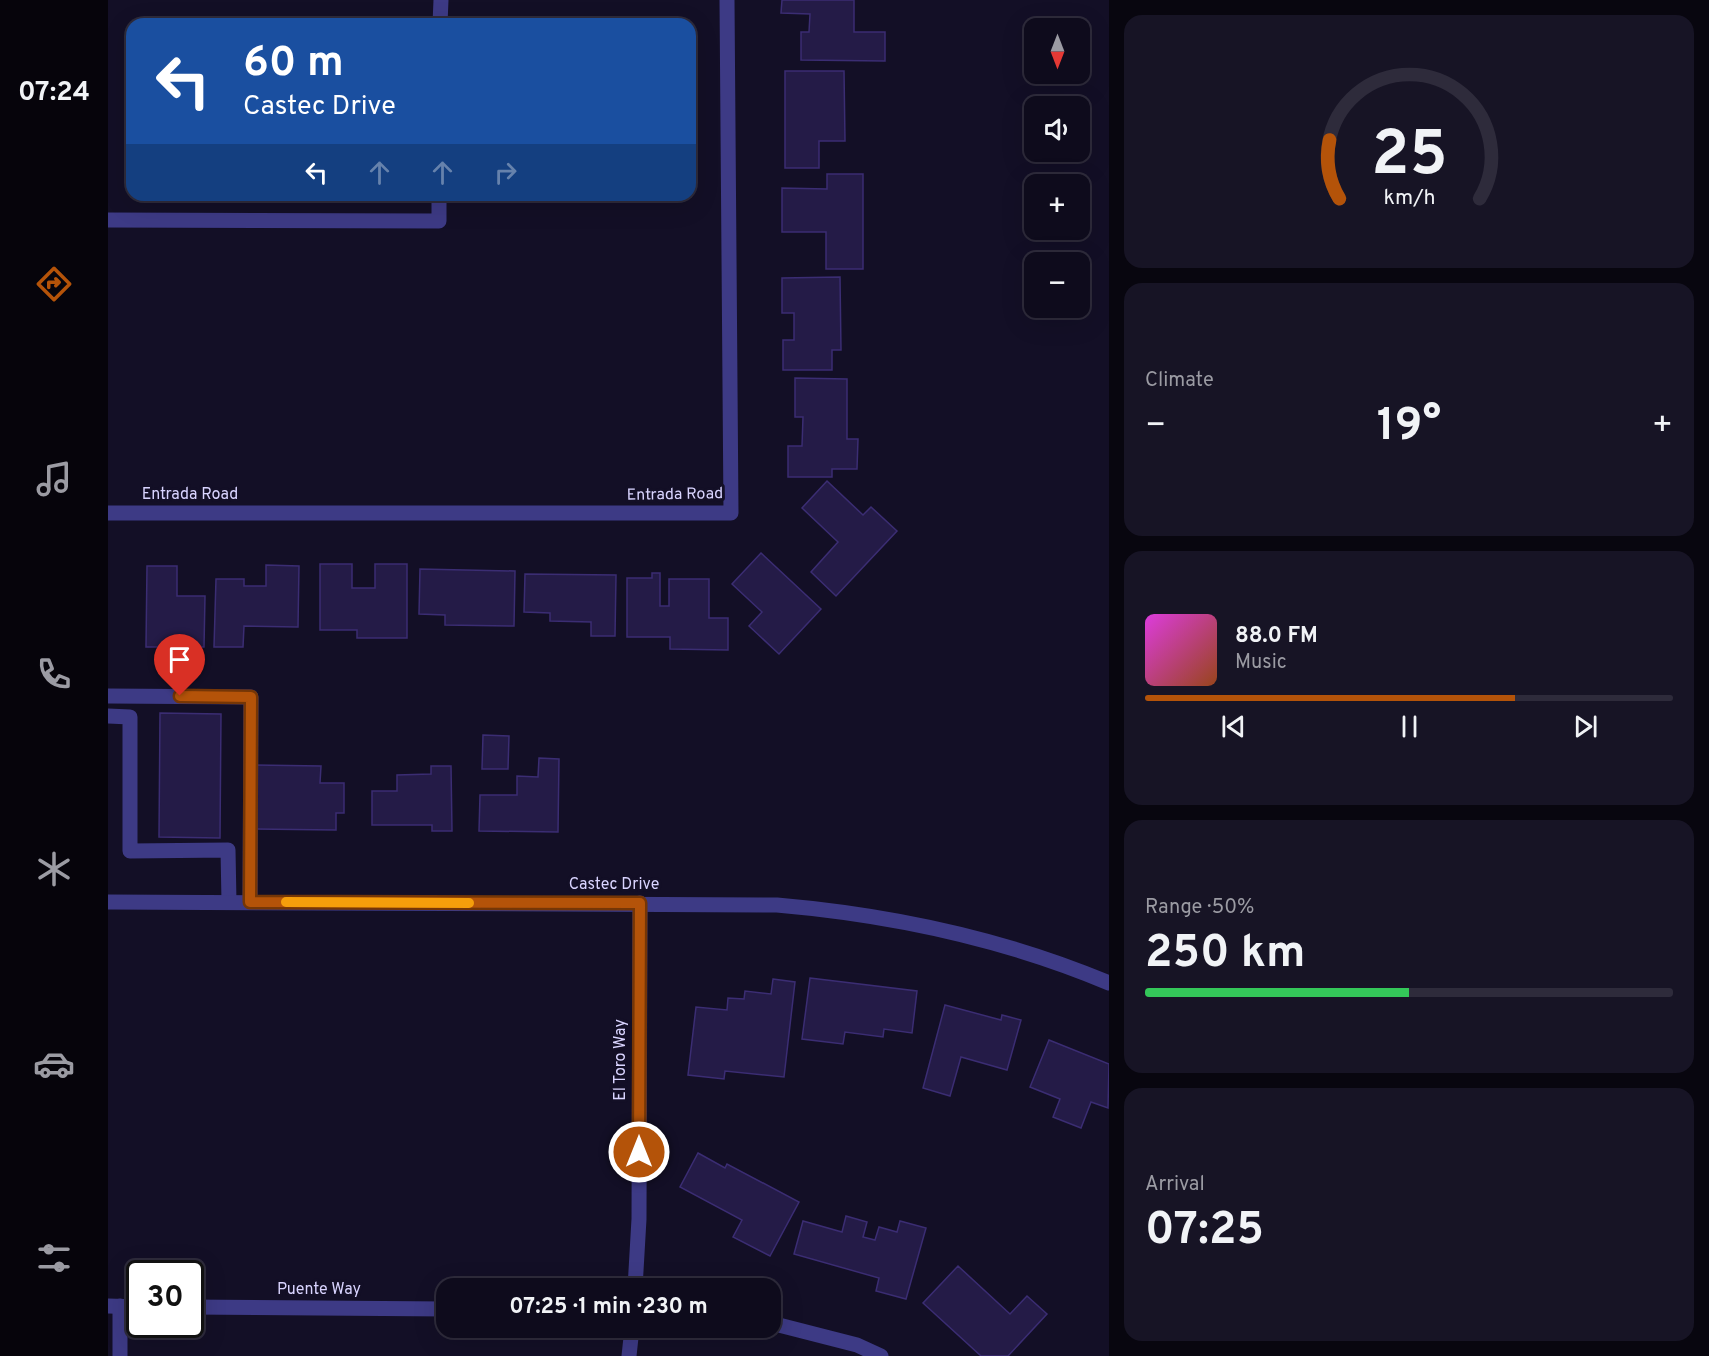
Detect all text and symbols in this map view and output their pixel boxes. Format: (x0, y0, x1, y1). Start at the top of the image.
north arrow (1024, 18, 1090, 84)
map controls (1024, 18, 1090, 318)
text: 60 m (243, 38, 344, 91)
icon: left (144, 42, 222, 120)
text: 07:24 (18, 76, 90, 110)
text: Castec Drive (243, 90, 396, 124)
button: sound (1024, 96, 1090, 162)
text: 25 (1371, 118, 1447, 197)
icon: left (300, 156, 333, 189)
icon: ahead (363, 156, 396, 189)
icon: ahead (426, 156, 459, 189)
icon: right (489, 156, 522, 189)
button: + (1024, 174, 1090, 240)
text: km/h (1383, 185, 1435, 212)
button: − (1024, 252, 1090, 318)
icon: directions (33, 263, 75, 305)
text: Climate (1145, 368, 1214, 394)
text: 19° (1377, 399, 1441, 456)
text: − (1145, 406, 1166, 448)
text: + (1652, 406, 1673, 448)
icon: music (33, 458, 75, 500)
street label: Entrada Road (627, 484, 723, 506)
street label: Entrada Road (142, 485, 238, 505)
text: 88.0 FM (1235, 623, 1318, 650)
pin (154, 634, 205, 696)
icon: arrive (163, 643, 196, 676)
text: Music (1235, 650, 1287, 676)
icon: phone (33, 653, 75, 695)
icon: previous (1217, 710, 1250, 743)
icon: pause (1393, 710, 1426, 743)
icon: next (1569, 710, 1602, 743)
icon: climate (33, 848, 75, 890)
street label: Castec Drive (569, 875, 659, 895)
text: Range · 50% (1145, 895, 1254, 921)
text: 250 km (1145, 926, 1305, 983)
street label: El Toro Way (611, 1019, 631, 1101)
icon: car (33, 1043, 75, 1085)
position arrow (607, 1120, 671, 1184)
text: Arrival (1145, 1172, 1205, 1198)
text: 07:25 (1145, 1203, 1264, 1260)
icon: filters (33, 1237, 75, 1279)
speed limit sign: 30 (126, 1260, 204, 1338)
street label: Puente Way (277, 1280, 361, 1300)
text: 07:25 · 1 min · 230 m (509, 1294, 708, 1321)

